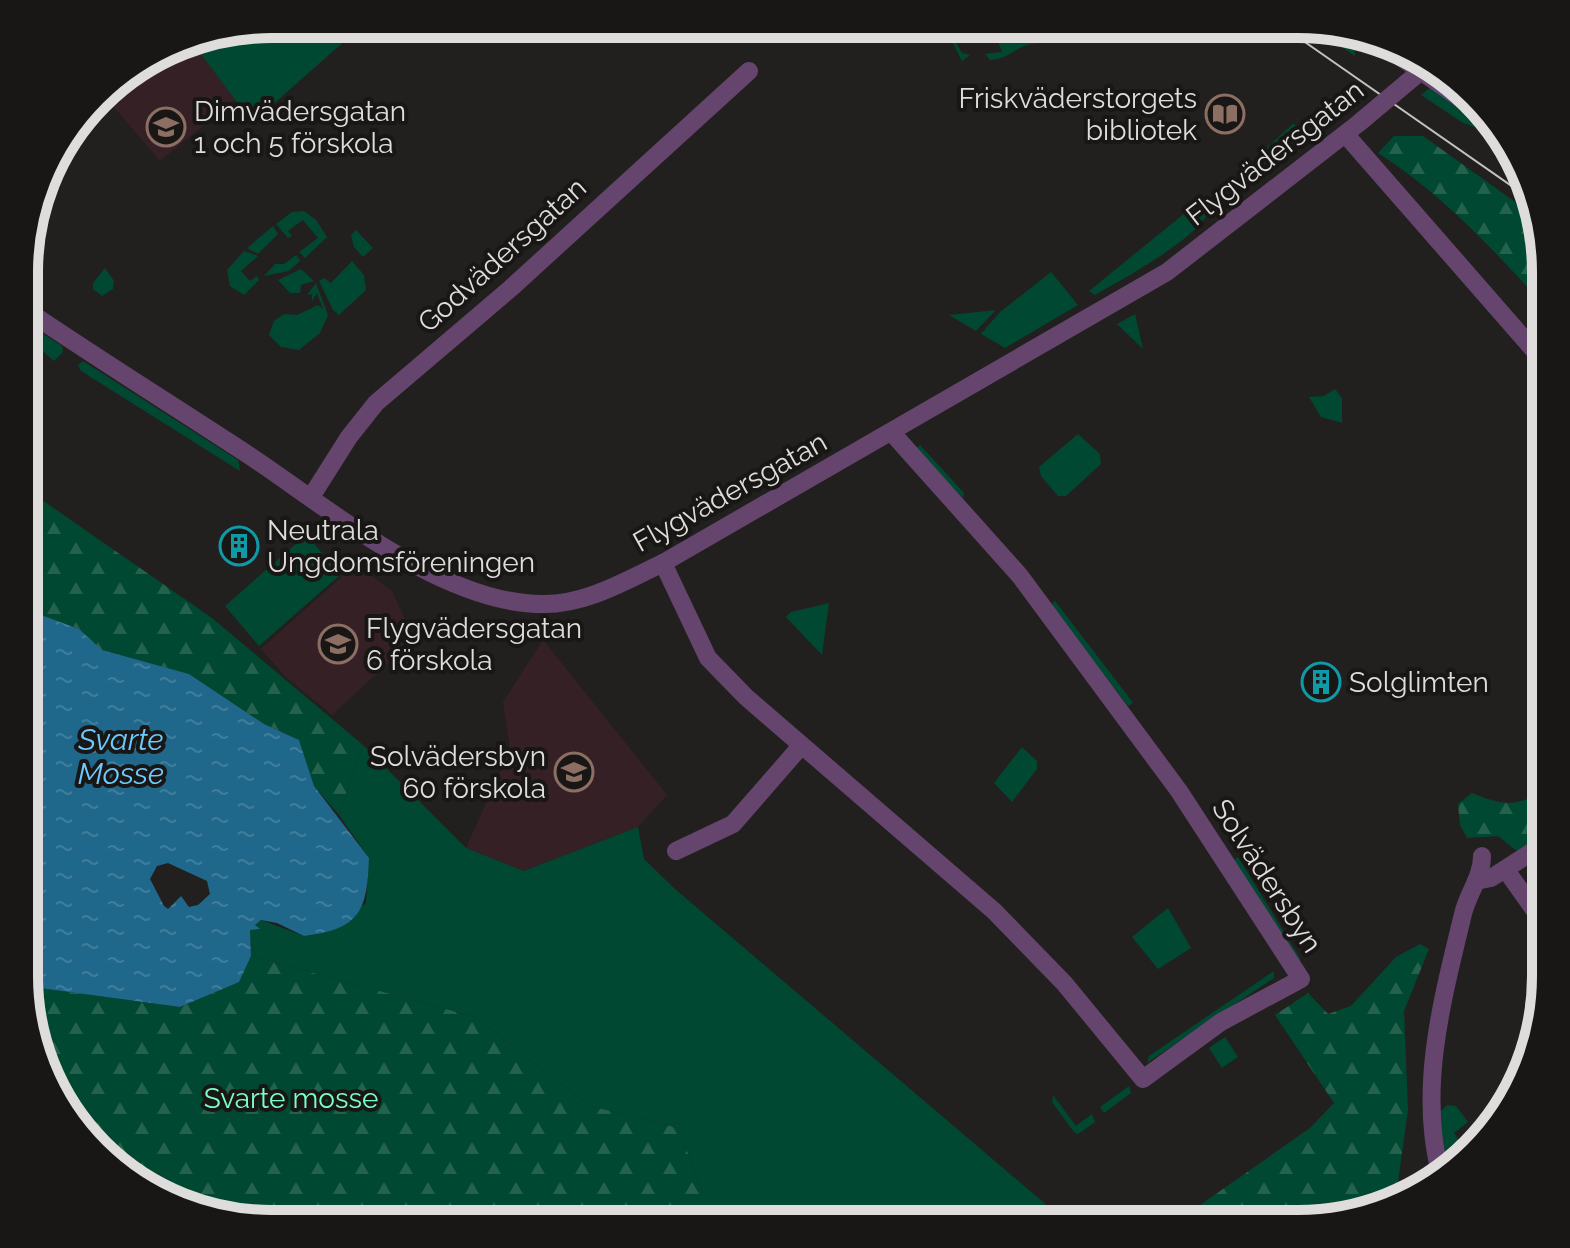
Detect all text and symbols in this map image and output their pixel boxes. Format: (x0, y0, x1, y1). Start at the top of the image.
street label: Flygvädersgatan (1180, 73, 1370, 233)
place label: Friskväderstorgets bibliotek (959, 82, 1197, 147)
library icon: Friskväderstorgets bibliotek (1204, 93, 1246, 135)
place label: Dimvädersgatan 1 och 5 förskola (194, 95, 406, 160)
school or university icon: Dimvädersgatan 1 och 5 förskola (145, 106, 187, 148)
street label: Godvädersgatan (411, 171, 593, 339)
street label: Flygvädersgatan (628, 425, 832, 559)
place label: Neutrala Ungdomsföreningen (267, 514, 535, 579)
building icon: Neutrala Ungdomsföreningen (218, 525, 260, 567)
place label: Flygvädersgatan 6 förskola (366, 612, 582, 677)
school or university icon: Flygvädersgatan 6 förskola (317, 623, 359, 665)
building icon: Solglimten (1300, 661, 1342, 703)
place label: Solglimten (1349, 666, 1489, 699)
water label: Svarte Mosse (77, 722, 164, 791)
place label: Solvädersbyn 60 förskola (370, 740, 546, 805)
school or university icon: Solvädersbyn 60 förskola (553, 751, 595, 793)
street label: Solvädersbyn (1205, 793, 1329, 959)
park label: Svarte mosse (204, 1082, 378, 1115)

